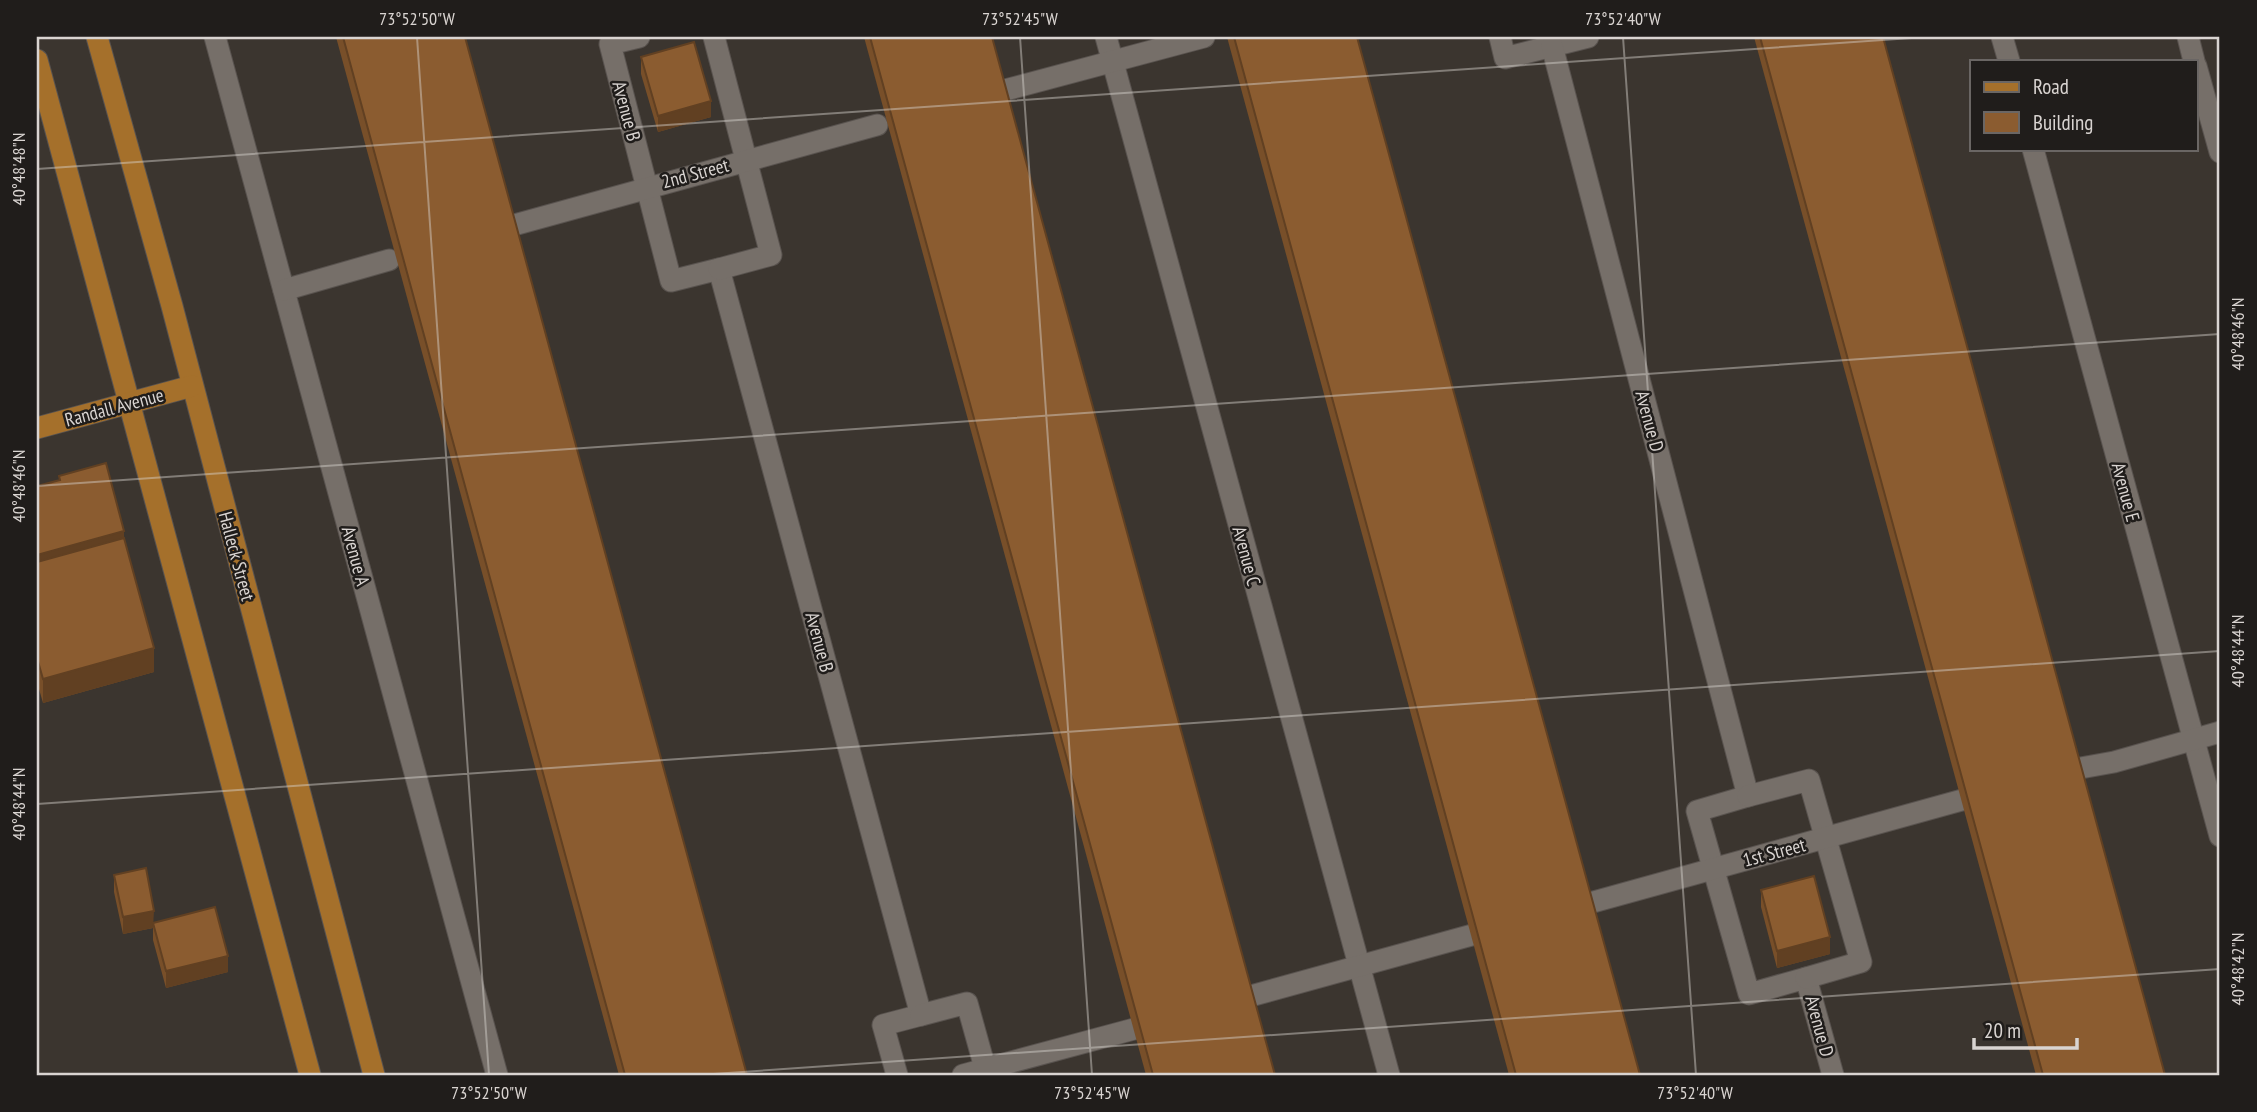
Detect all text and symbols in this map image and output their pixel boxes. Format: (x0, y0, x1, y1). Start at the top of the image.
text: 73°52'50"W (379, 7, 455, 30)
text: 73°52'45"W (982, 7, 1058, 30)
text: 73°52'40"W (1585, 7, 1661, 30)
legend (1970, 60, 2198, 150)
text: Road (2033, 73, 2069, 100)
street label: Avenue B (608, 78, 647, 144)
text: Building (2033, 109, 2093, 136)
text: 40°48'48"N (7, 133, 30, 205)
street label: 2nd Street (659, 152, 732, 193)
text: 40°48'46"N (2226, 298, 2249, 370)
street label: Randall Avenue (62, 382, 166, 432)
street label: Avenue D (1630, 388, 1670, 454)
text: 40°48'46"N (7, 450, 30, 522)
street label: Avenue E (2107, 460, 2145, 524)
street label: Halleck Street (214, 509, 261, 604)
street label: Avenue A (337, 524, 375, 588)
street label: Avenue C (1228, 524, 1267, 589)
street label: Avenue B (801, 609, 840, 675)
text: 40°48'44"N (2226, 615, 2249, 687)
text: 40°48'44"N (7, 768, 30, 840)
street label: 1st Street (1740, 832, 1809, 872)
text: 40°48'42"N (2226, 933, 2249, 1005)
street label: Avenue D (1800, 993, 1840, 1059)
scale bar (1974, 1007, 2077, 1051)
text: 20 m (1984, 1017, 2021, 1044)
text: 73°52'50"W (451, 1081, 527, 1104)
text: 73°52'45"W (1054, 1081, 1130, 1104)
text: 73°52'40"W (1657, 1081, 1733, 1104)

